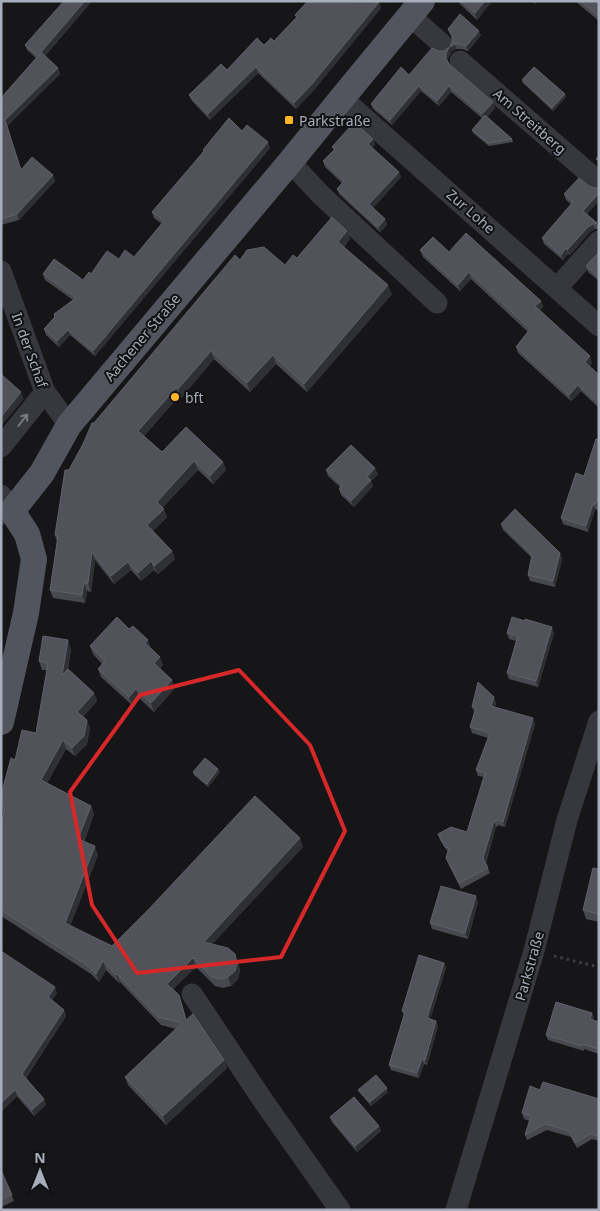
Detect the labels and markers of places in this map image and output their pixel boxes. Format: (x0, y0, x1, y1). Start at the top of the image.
place label: Parkstraße (299, 111, 371, 130)
marker: Parkstraße (283, 114, 295, 126)
place label: bft (185, 388, 203, 407)
marker: bft (169, 391, 181, 403)

